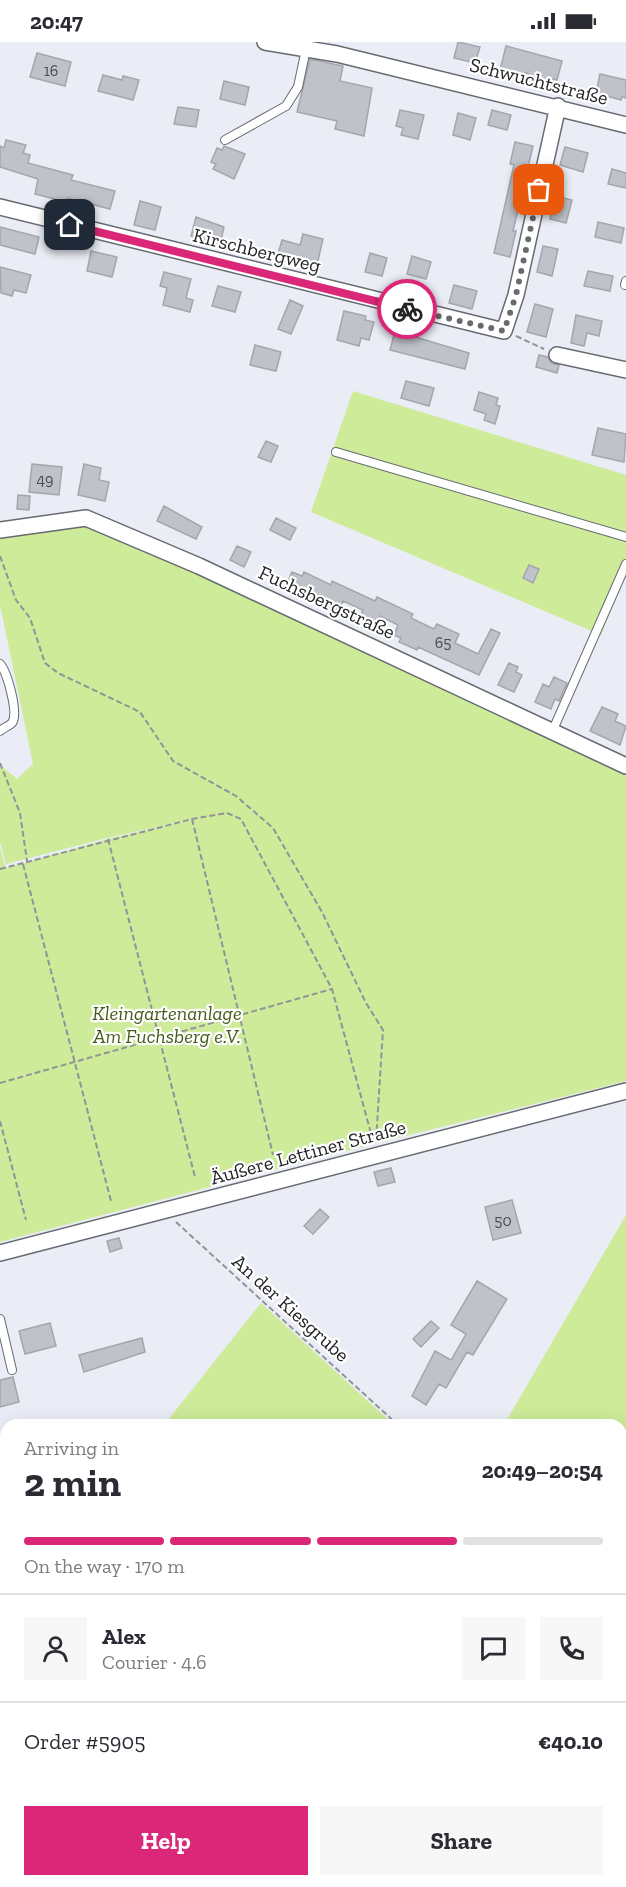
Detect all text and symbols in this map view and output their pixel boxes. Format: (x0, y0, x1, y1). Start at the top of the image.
text: 20:47 (30, 8, 83, 35)
street label: Schwuchtstraße (467, 52, 611, 110)
house number: 16 (44, 61, 58, 80)
pin (513, 164, 564, 215)
icon: bag (522, 173, 555, 206)
pin (44, 199, 95, 250)
icon: home (53, 208, 86, 241)
street label: Kirschbergweg (191, 223, 323, 277)
courier (377, 279, 437, 339)
icon: bike (391, 293, 424, 326)
house number: 49 (36, 470, 54, 489)
street label: Fuchsbergstraße (255, 560, 399, 644)
house number: 65 (435, 633, 451, 652)
park label: Kleingartenanlage Am Fuchsberg e.V. (92, 1001, 242, 1048)
street label: Äußere Lettiner Straße (208, 1114, 408, 1190)
house number: 50 (494, 1211, 512, 1230)
street label: An der Kiesgrube (228, 1249, 354, 1367)
text: Arriving in (24, 1436, 119, 1460)
text: 20:49–20:54 (482, 1457, 603, 1484)
text: 2 min (24, 1459, 121, 1506)
text: On the way · 170 m (24, 1554, 185, 1578)
button: person (24, 1617, 87, 1680)
button: chat (462, 1617, 525, 1680)
button: phone (540, 1617, 603, 1680)
text: Alex (102, 1623, 146, 1650)
text: Courier · 4.6 (102, 1650, 207, 1674)
text: Order #5905 (24, 1728, 145, 1755)
text: €40.10 (538, 1728, 603, 1755)
button: Help (24, 1806, 308, 1875)
button: Share (320, 1806, 603, 1875)

